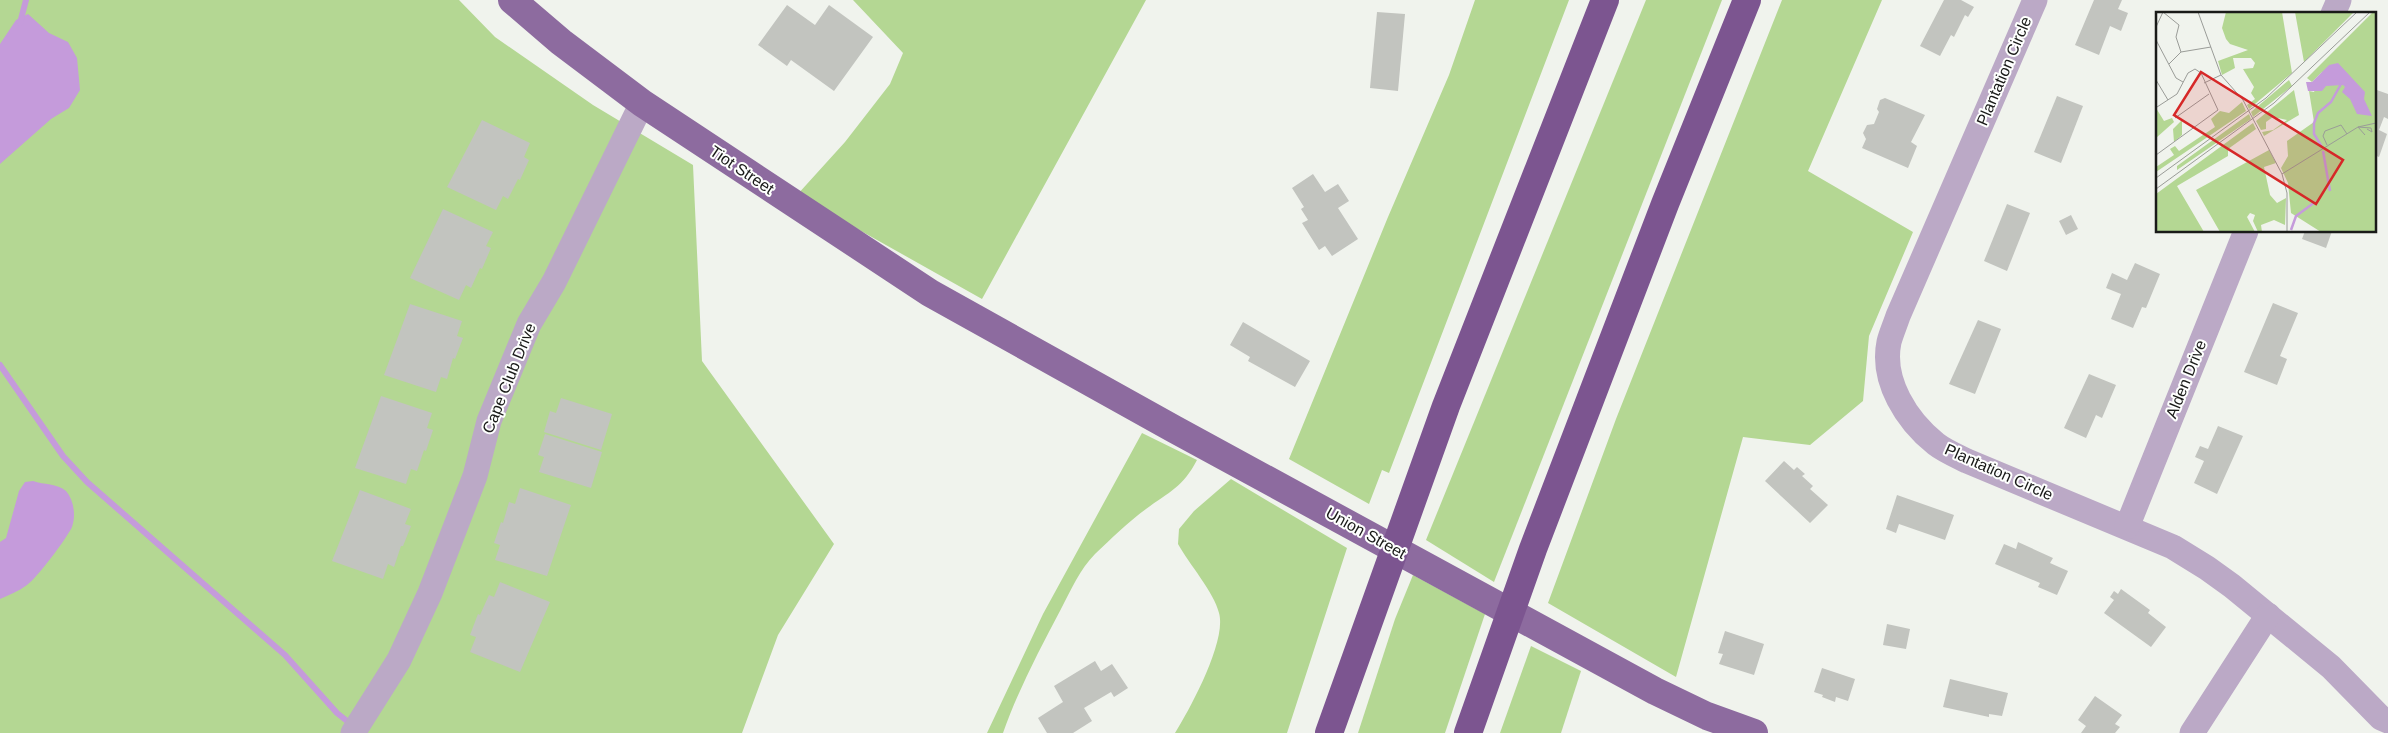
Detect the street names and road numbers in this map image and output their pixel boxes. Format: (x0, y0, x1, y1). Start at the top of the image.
street label: Plantation Circle (1973, 14, 2035, 128)
street label: Tiot Street (707, 142, 778, 198)
street label: Cape Club Drive (479, 320, 539, 436)
street label: Alden Drive (2163, 337, 2209, 421)
street label: Plantation Circle (1942, 441, 2056, 503)
street label: Union Street (1323, 504, 1409, 562)

